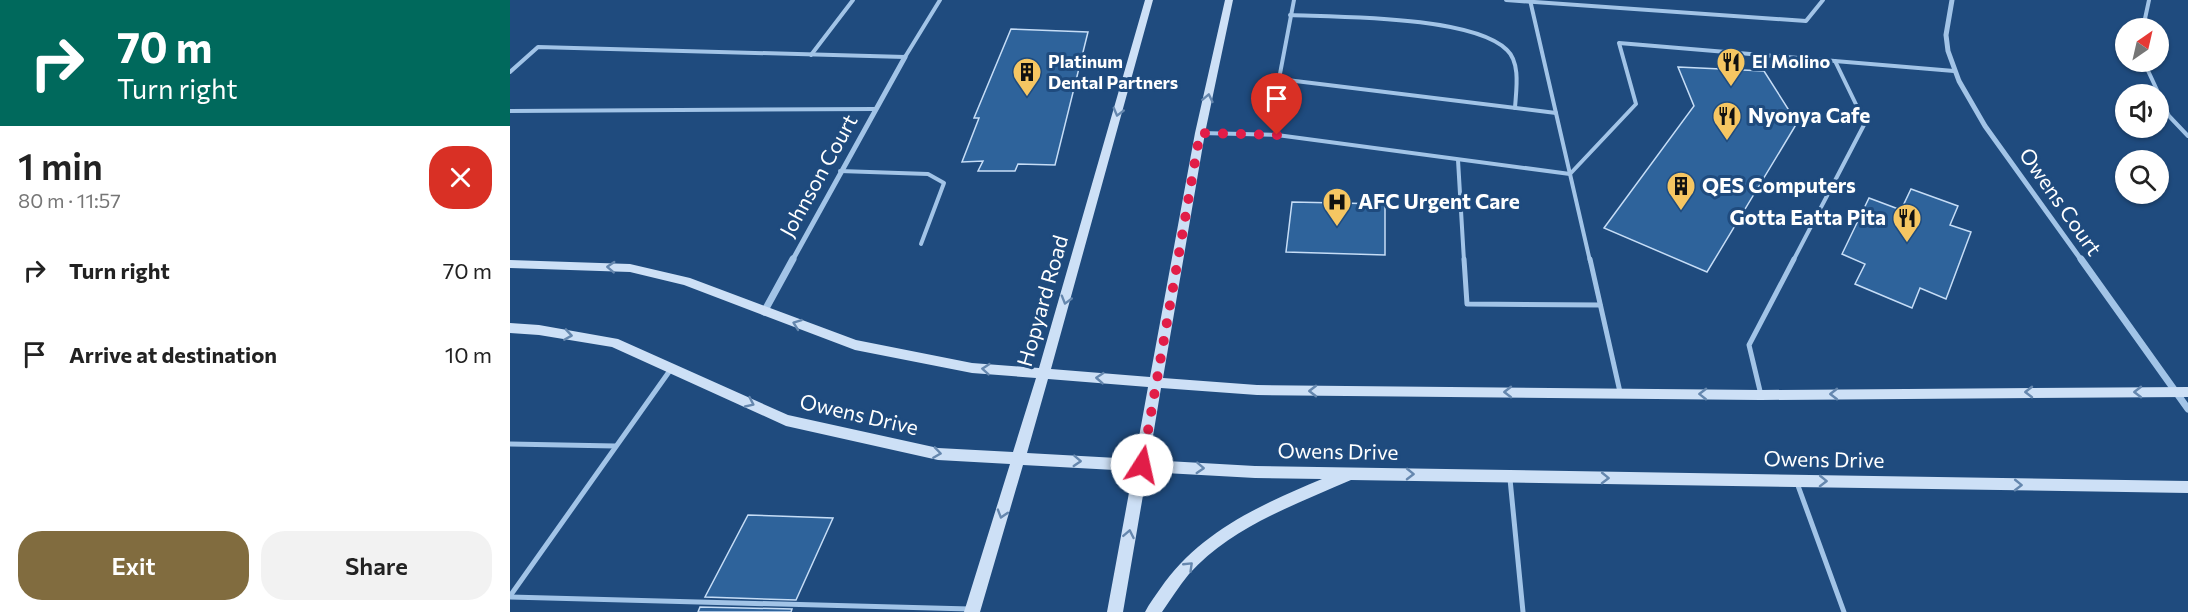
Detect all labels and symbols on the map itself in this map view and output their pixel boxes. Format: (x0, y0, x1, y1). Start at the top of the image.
north arrow (2115, 18, 2169, 72)
restaurant icon: El Molino (1715, 46, 1747, 88)
place label: Platinum Dental Partners (1048, 50, 1178, 93)
place label: El Molino (1752, 50, 1830, 72)
building icon: Platinum Dental Partners (1011, 56, 1043, 98)
pin (1251, 73, 1302, 135)
one-way arrow (1200, 93, 1213, 103)
restaurant icon: Nyonya Cafe (1711, 100, 1743, 142)
place label: Nyonya Cafe (1748, 102, 1870, 127)
one-way arrow (1113, 106, 1125, 117)
street label: Johnson Court (774, 109, 862, 241)
street label: Owens Court (2015, 142, 2108, 260)
building icon: QES Computers (1665, 170, 1697, 212)
place label: QES Computers (1702, 172, 1856, 197)
hospital icon: AFC Urgent Care (1321, 186, 1353, 228)
place label: AFC Urgent Care (1358, 188, 1520, 213)
restaurant icon: Gotta Eatta Pita (1891, 202, 1923, 244)
place label: Gotta Eatta Pita (1730, 204, 1886, 229)
street label: Hopyard Road (1011, 232, 1072, 369)
one-way arrow (607, 261, 616, 274)
one-way arrow (1061, 294, 1073, 305)
one-way arrow (792, 319, 803, 332)
one-way arrow (563, 328, 573, 340)
one-way arrow (981, 363, 990, 376)
one-way arrow (1096, 372, 1105, 385)
one-way arrow (1308, 385, 1317, 397)
one-way arrow (1503, 386, 1512, 398)
one-way arrow (2024, 386, 2033, 398)
one-way arrow (2133, 386, 2142, 398)
street label: Owens Drive (798, 388, 921, 439)
one-way arrow (1698, 388, 1707, 400)
one-way arrow (1829, 388, 1838, 400)
one-way arrow (743, 395, 754, 407)
position arrow (1110, 433, 1174, 497)
street label: Owens Drive (1277, 437, 1399, 464)
street label: Owens Drive (1763, 445, 1885, 472)
one-way arrow (932, 446, 942, 458)
one-way arrow (1073, 455, 1082, 468)
one-way arrow (1195, 462, 1204, 475)
one-way arrow (1405, 468, 1414, 480)
one-way arrow (1600, 471, 1609, 484)
one-way arrow (1818, 475, 1827, 488)
one-way arrow (2013, 479, 2022, 491)
one-way arrow (997, 508, 1009, 519)
one-way arrow (1122, 529, 1135, 539)
one-way arrow (1181, 562, 1192, 573)

